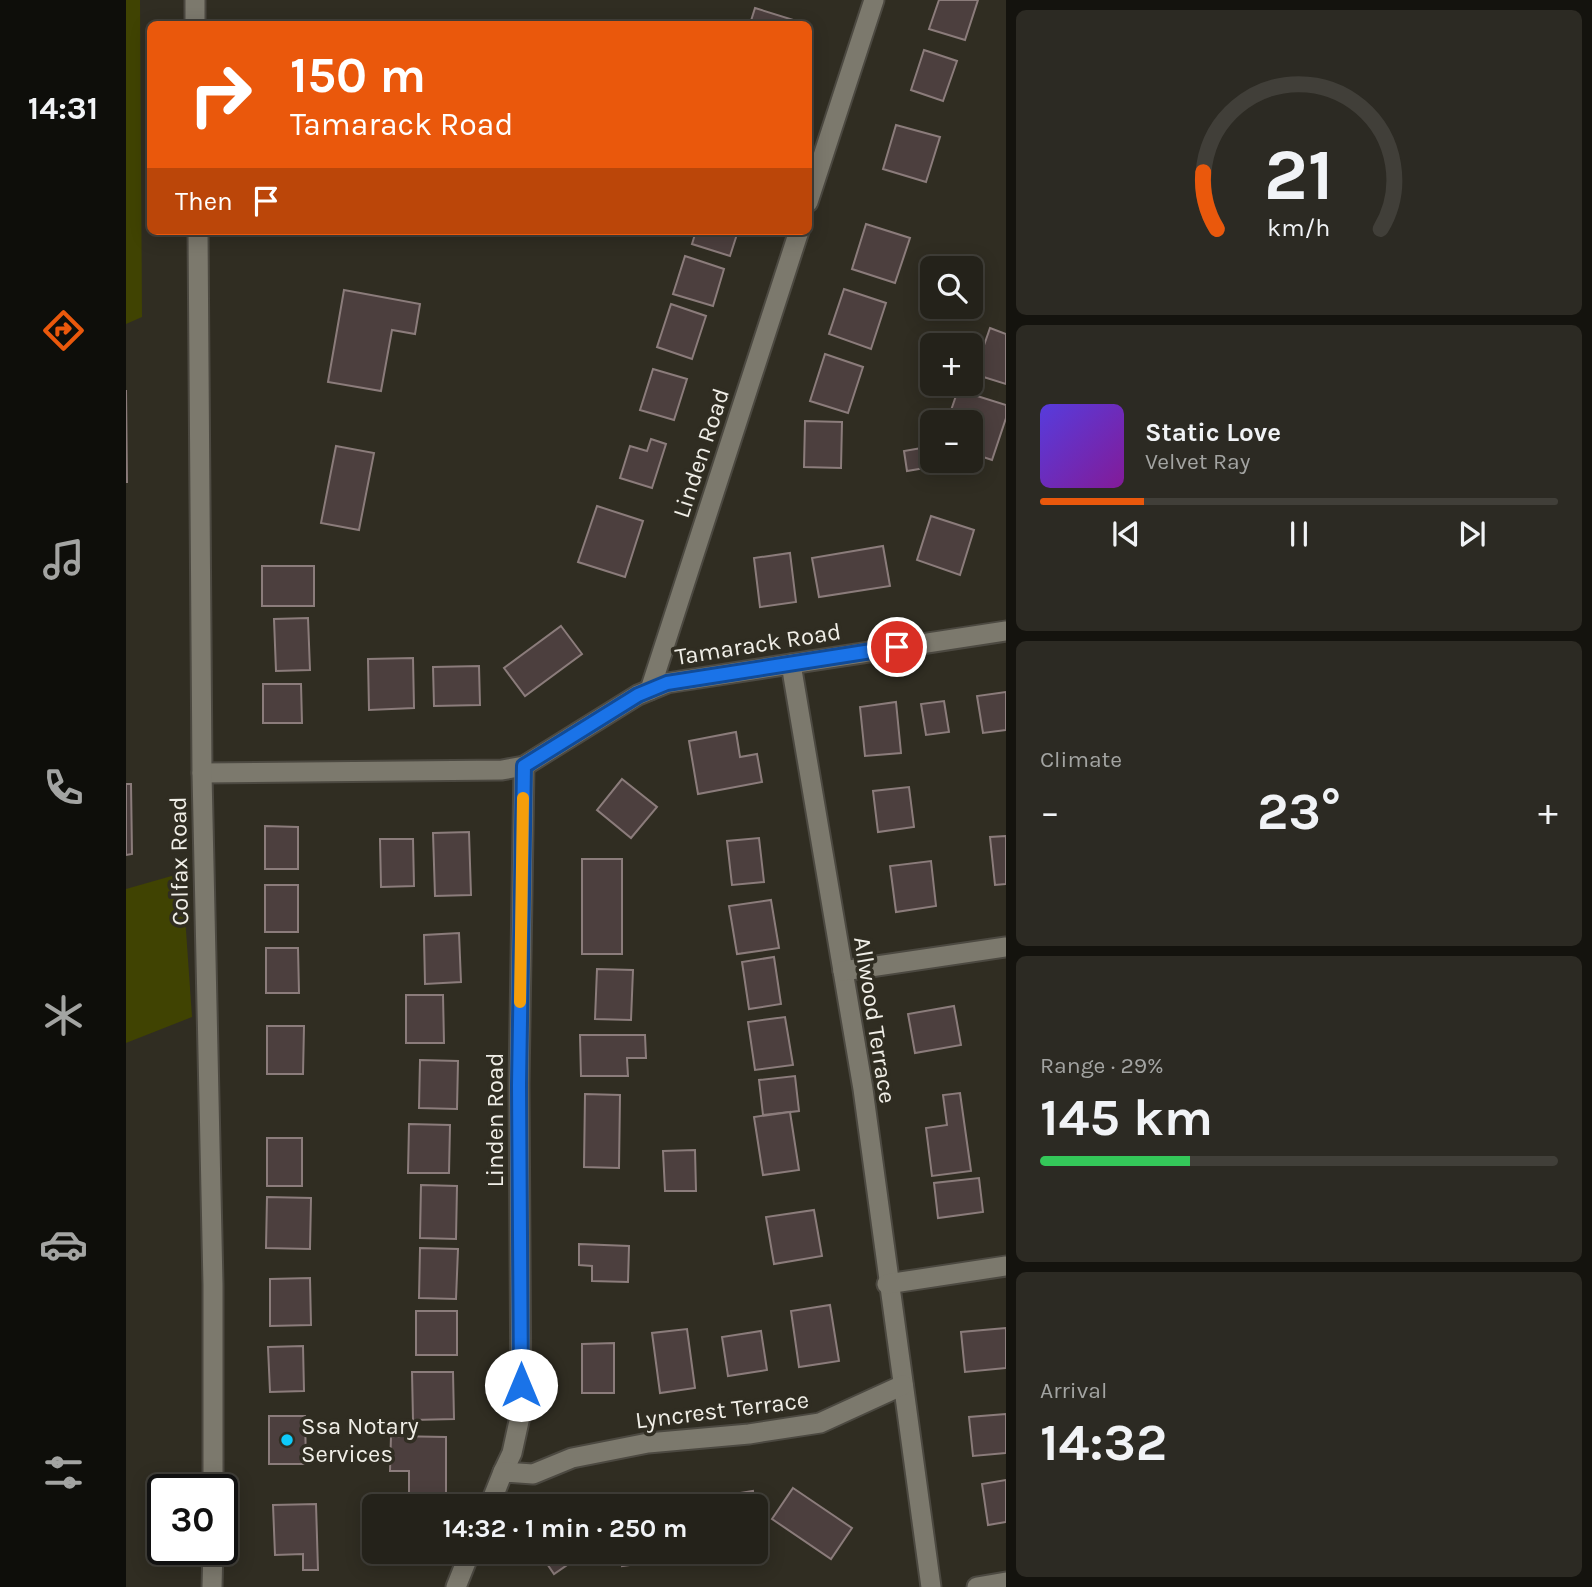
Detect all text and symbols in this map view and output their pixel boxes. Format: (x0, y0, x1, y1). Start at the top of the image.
text: 150 m (290, 47, 426, 104)
icon: right (175, 49, 266, 140)
text: 14:31 (28, 90, 98, 127)
text: Tamarack Road (290, 106, 513, 143)
text: 21 (1264, 132, 1334, 217)
icon: arrive (247, 182, 285, 220)
text: Then (175, 186, 233, 217)
text: km/h (1267, 213, 1331, 242)
map controls (920, 256, 983, 473)
button: search (920, 256, 983, 319)
icon: directions (39, 306, 88, 355)
button: + (920, 333, 983, 396)
street label: Linden Road (667, 385, 735, 521)
button: − (920, 410, 983, 473)
text: Static Love (1145, 417, 1281, 448)
text: Velvet Ray (1145, 448, 1250, 475)
icon: previous (1107, 515, 1145, 553)
icon: pause (1280, 515, 1318, 553)
icon: next (1453, 515, 1491, 553)
icon: music (39, 535, 88, 584)
street label: Tamarack Road (673, 617, 843, 671)
pin (867, 617, 927, 677)
icon: arrive (878, 628, 916, 666)
text: Climate (1040, 746, 1122, 773)
icon: phone (39, 763, 88, 812)
text: 23° (1257, 781, 1341, 842)
text: − (1040, 790, 1060, 835)
text: + (1538, 790, 1558, 835)
street label: Colfax Road (164, 796, 194, 926)
street label: Allwood Terrace (848, 935, 902, 1105)
icon: climate (39, 991, 88, 1040)
text: Range · 29% (1040, 1052, 1164, 1079)
street label: Linden Road (481, 1053, 509, 1187)
text: 145 km (1040, 1087, 1213, 1148)
icon: car (39, 1220, 88, 1269)
position arrow (484, 1348, 558, 1422)
text: Arrival (1040, 1377, 1107, 1404)
street label: Lyncrest Terrace (634, 1385, 810, 1435)
place label: Ssa Notary Services (301, 1412, 419, 1468)
text: 14:32 (1040, 1412, 1167, 1473)
marker: Ssa Notary Services (279, 1432, 295, 1448)
icon: filters (39, 1448, 88, 1497)
speed limit sign: 30 (147, 1474, 238, 1565)
text: 14:32 · 1 min · 250 m (443, 1513, 687, 1544)

